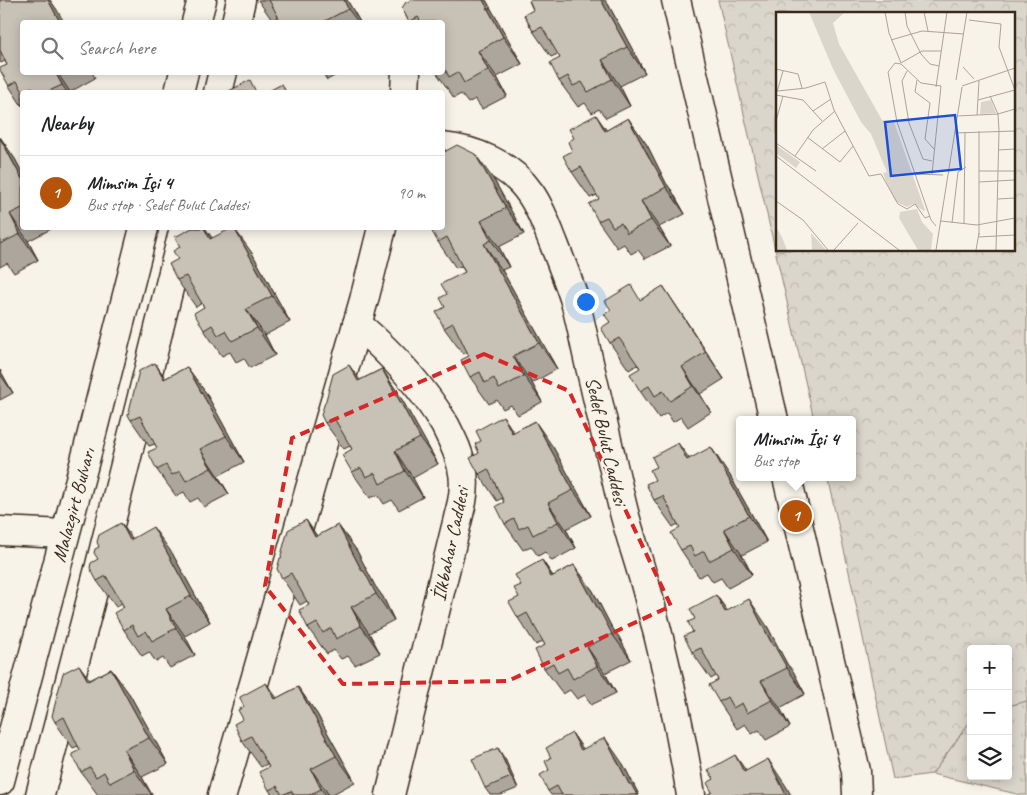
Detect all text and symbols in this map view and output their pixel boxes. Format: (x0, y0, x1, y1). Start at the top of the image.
inset map (776, 12, 1014, 251)
search box (20, 20, 445, 75)
icon: search (38, 34, 66, 62)
text: Search here (78, 36, 155, 60)
text: Nearby (40, 110, 93, 136)
text: Mimsim İçi 4 (87, 171, 173, 195)
text: 1 (52, 183, 60, 203)
text: 90 m (398, 183, 425, 203)
text: Bus stop · Sedef Bulut Caddesi (87, 195, 249, 215)
your location (573, 289, 599, 315)
street label: Sedef Bulut Caddesi (580, 374, 634, 510)
popup (736, 416, 856, 481)
text: Mimsim İçi 4 (753, 427, 839, 451)
street label: Malazgirt Bulvarı (46, 444, 101, 565)
text: Bus stop (753, 451, 799, 471)
street label: İlkbahar Caddesi (426, 483, 475, 603)
pin: 1 (780, 497, 812, 535)
map controls (967, 645, 1012, 780)
button: + (967, 645, 1012, 690)
button: − (967, 690, 1012, 735)
button: layers (967, 735, 1012, 780)

